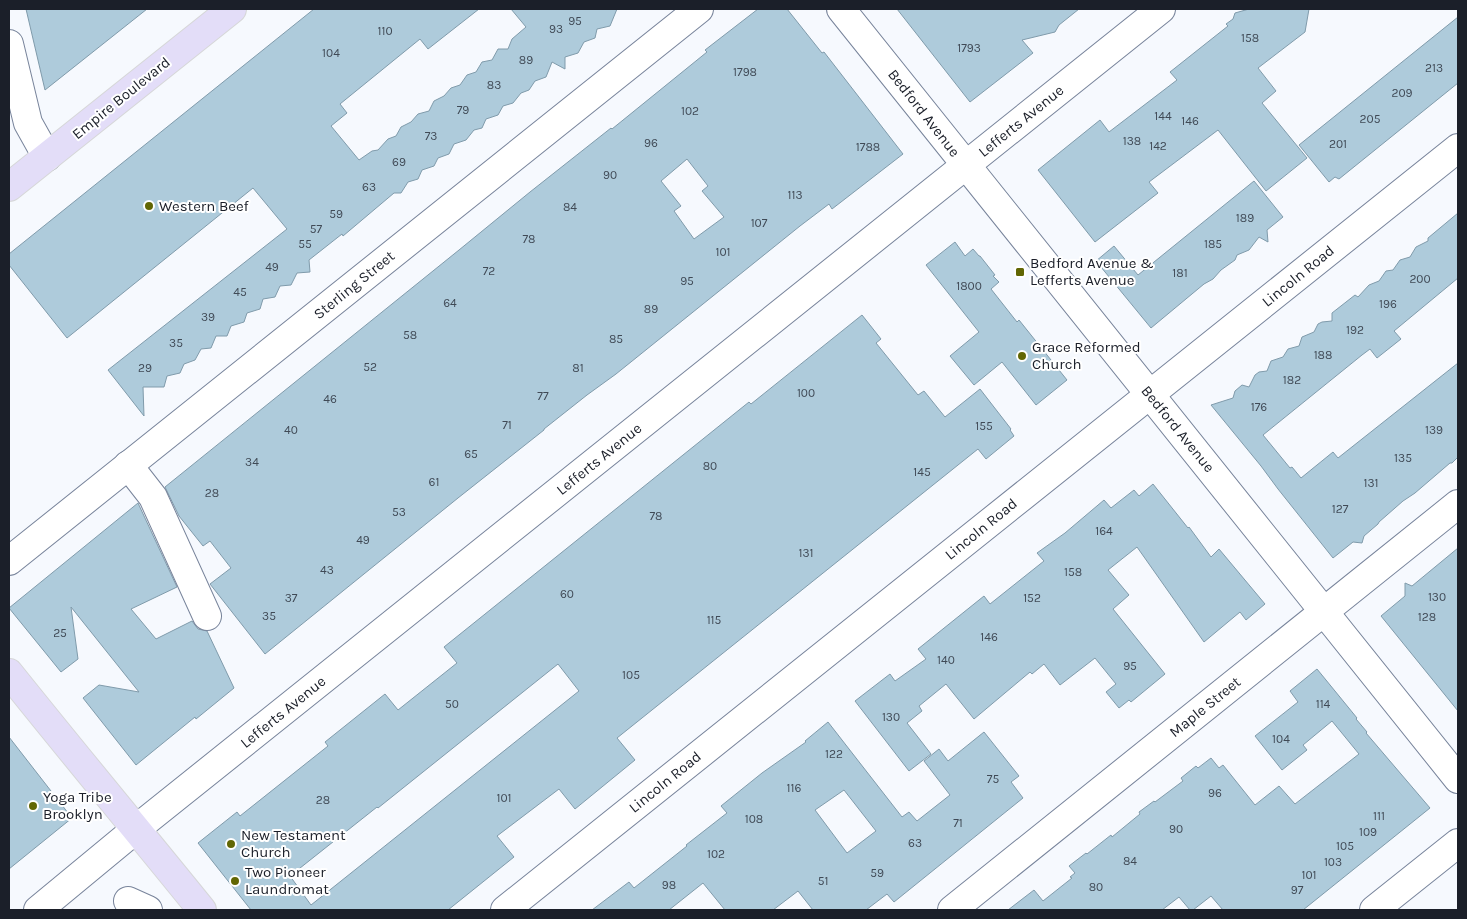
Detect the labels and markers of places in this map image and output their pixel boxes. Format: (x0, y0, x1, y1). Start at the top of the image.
place label: Western Beef (159, 197, 250, 215)
marker: Western Beef (143, 200, 155, 212)
place label: Bedford Avenue & Lefferts Avenue (1030, 254, 1154, 289)
marker: Bedford Avenue & Lefferts Avenue (1014, 266, 1026, 278)
place label: Grace Reformed Church (1032, 338, 1141, 373)
marker: Grace Reformed Church (1016, 350, 1028, 362)
place label: Yoga Tribe Brooklyn (43, 788, 112, 823)
marker: Yoga Tribe Brooklyn (27, 800, 39, 812)
place label: New Testament Church (241, 826, 346, 861)
marker: New Testament Church (225, 838, 237, 850)
place label: Two Pioneer Laundromat (245, 863, 329, 898)
marker: Two Pioneer Laundromat (229, 875, 241, 887)

